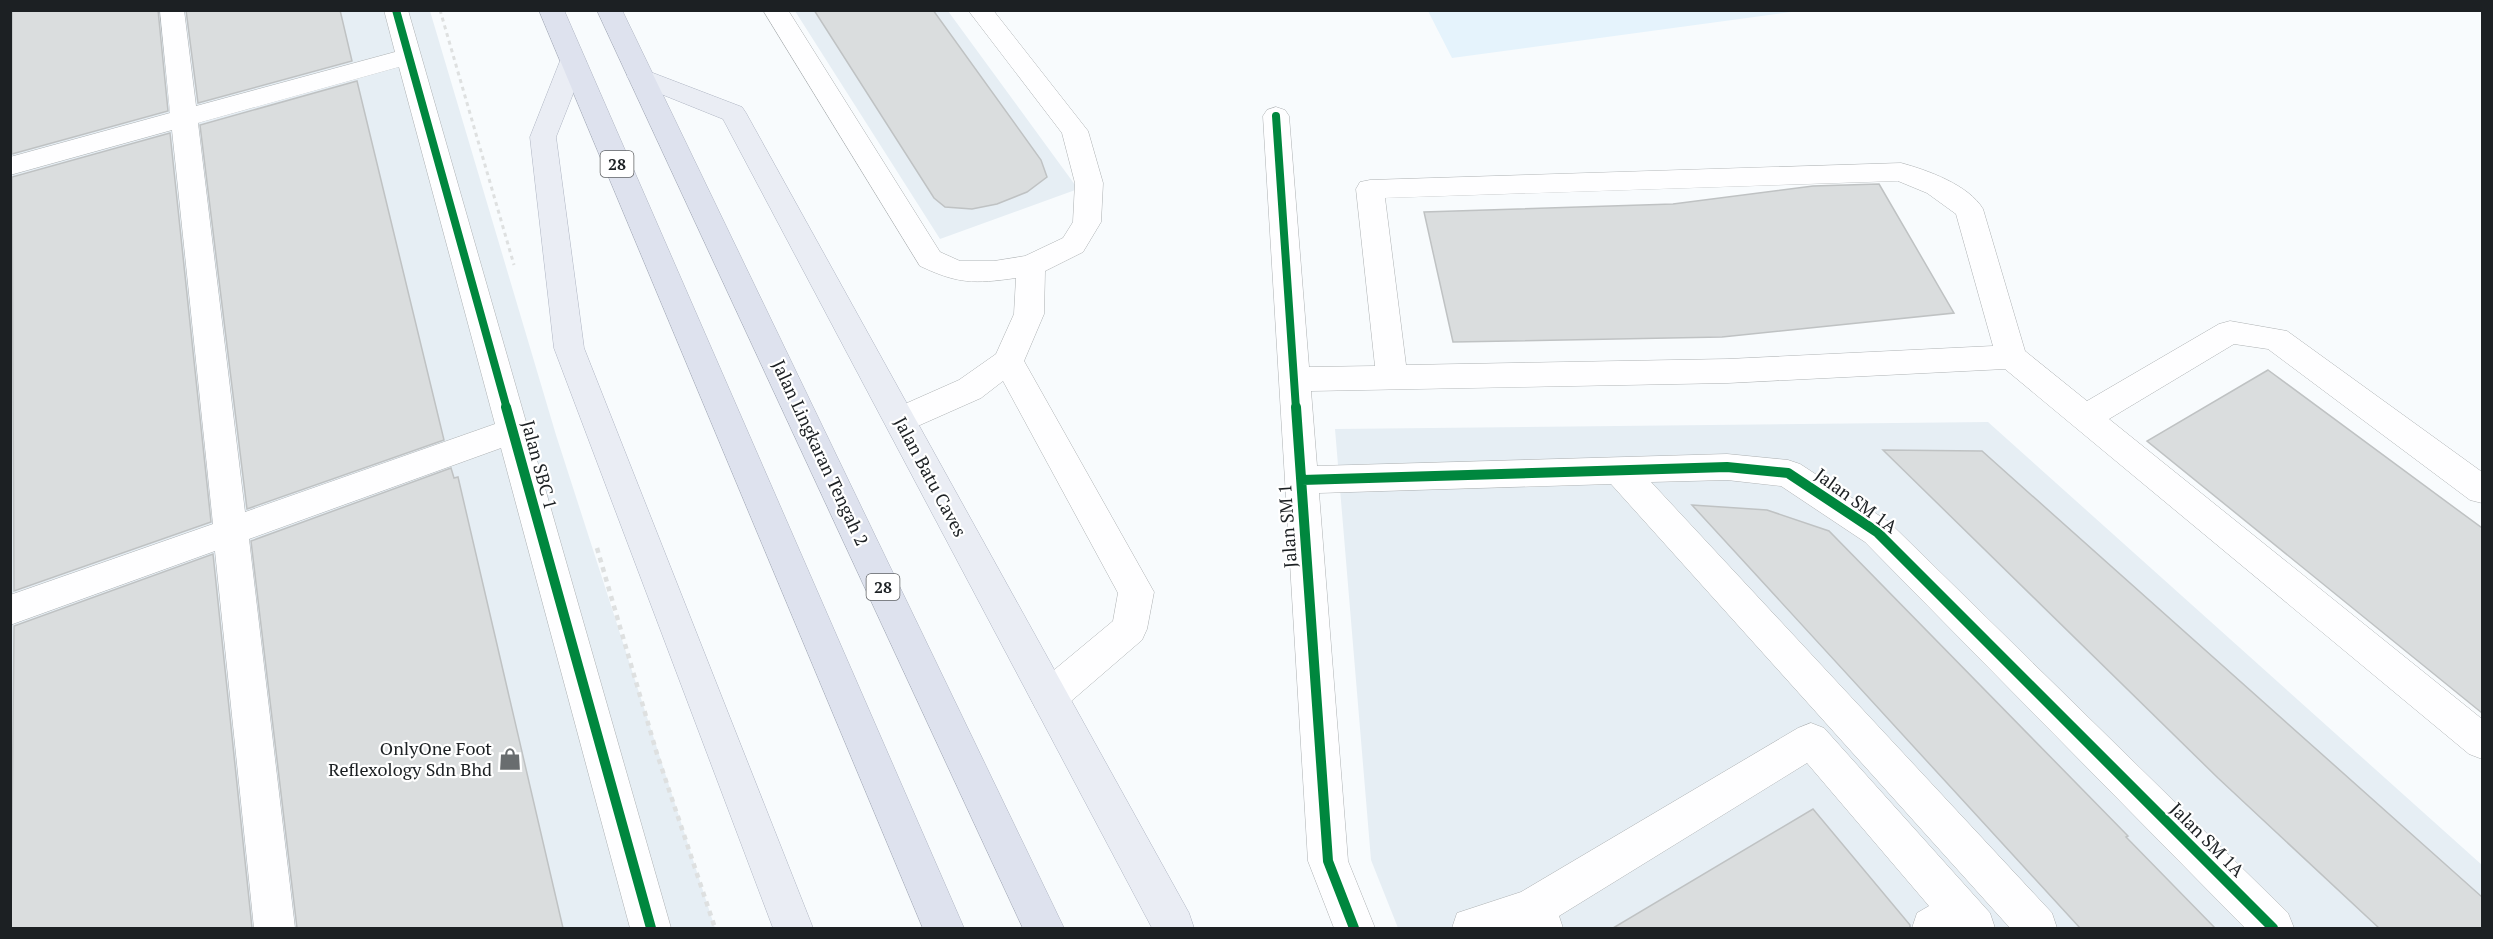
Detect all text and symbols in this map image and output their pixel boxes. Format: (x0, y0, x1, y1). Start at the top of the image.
road number: 28 (600, 151, 634, 177)
street label: Jalan Lingkaran Tengah 2 (767, 356, 875, 549)
street label: Jalan Batu Caves (889, 412, 973, 541)
street label: Jalan SBC 1 (517, 418, 563, 512)
street label: Jalan SM 1A (1811, 462, 1903, 539)
street label: Jalan SM 1 (1272, 483, 1302, 569)
road number: 28 (866, 574, 900, 600)
place label: OnlyOne Foot Reflexology Sdn Bhd (328, 736, 492, 781)
shop icon: OnlyOne Foot Reflexology Sdn Bhd (497, 746, 523, 772)
street label: Jalan SM 1A (2165, 797, 2251, 882)

